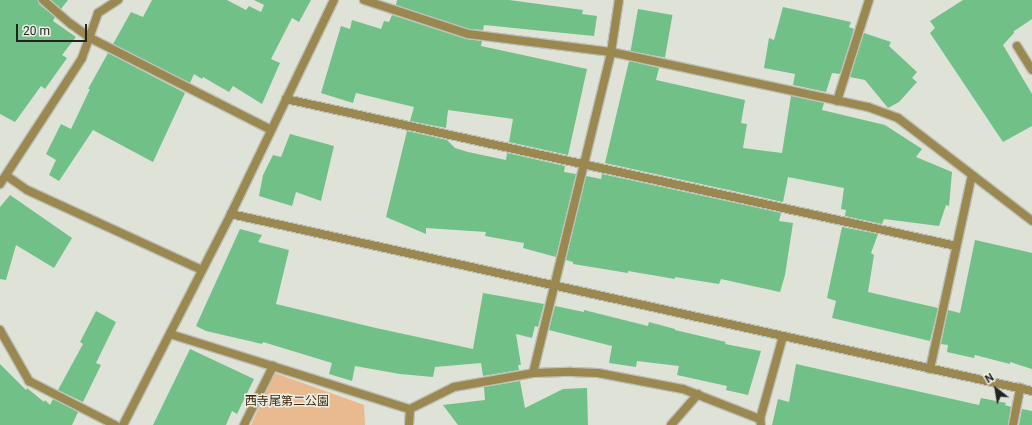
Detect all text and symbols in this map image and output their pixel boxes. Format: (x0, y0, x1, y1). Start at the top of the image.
scale bar (18, 16, 89, 42)
text: 20 m (23, 24, 50, 38)
north arrow (976, 369, 1016, 409)
text: N (983, 371, 996, 386)
park label: 西寺尾第二公園 (245, 395, 329, 409)

